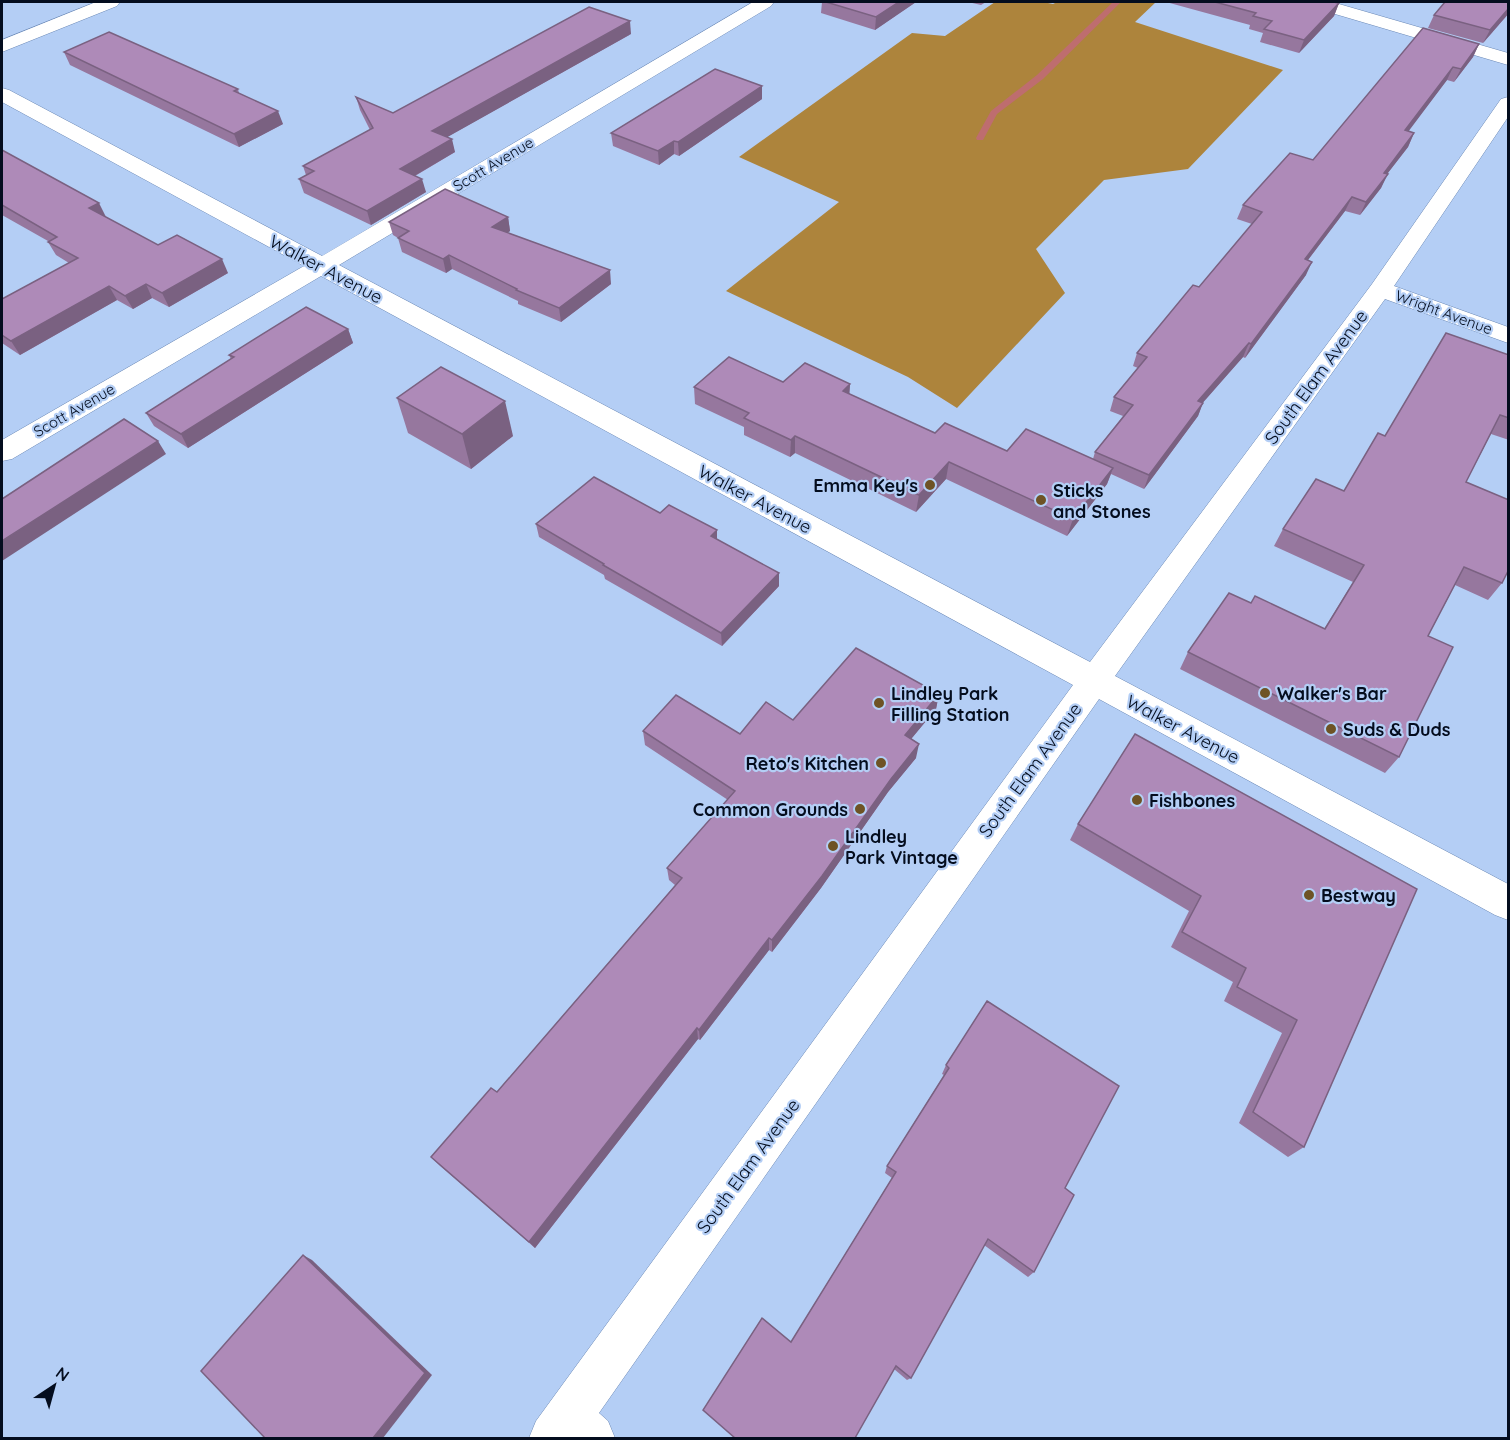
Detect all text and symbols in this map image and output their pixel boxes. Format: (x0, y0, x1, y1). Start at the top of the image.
street label: Scott Avenue (449, 132, 537, 196)
street label: Walker Avenue (265, 229, 387, 309)
street label: Wright Avenue (1393, 286, 1495, 338)
street label: South Elam Avenue (1259, 305, 1373, 449)
street label: Scott Avenue (30, 379, 118, 441)
street label: Walker Avenue (694, 459, 816, 539)
place label: Emma Key's (813, 474, 918, 497)
marker: Emma Key's (923, 478, 937, 492)
place label: Sticks and Stones (1053, 479, 1151, 523)
marker: Sticks and Stones (1034, 493, 1048, 507)
place label: Lindley Park Filling Station (891, 682, 1010, 726)
place label: Walker's Bar (1277, 682, 1387, 705)
marker: Walker's Bar (1258, 686, 1272, 700)
street label: Walker Avenue (1122, 689, 1244, 769)
marker: Lindley Park Filling Station (872, 696, 886, 710)
street label: South Elam Avenue (973, 698, 1087, 842)
place label: Suds & Duds (1343, 718, 1451, 741)
marker: Suds & Duds (1324, 722, 1338, 736)
place label: Reto's Kitchen (746, 752, 869, 775)
marker: Reto's Kitchen (874, 756, 888, 770)
place label: Fishbones (1149, 789, 1235, 812)
marker: Fishbones (1130, 793, 1144, 807)
place label: Common Grounds (693, 798, 848, 821)
marker: Common Grounds (853, 802, 867, 816)
place label: Lindley Park Vintage (845, 825, 958, 869)
marker: Lindley Park Vintage (826, 839, 840, 853)
place label: Bestway (1321, 884, 1396, 907)
marker: Bestway (1302, 888, 1316, 902)
street label: South Elam Avenue (691, 1094, 805, 1238)
north arrow (24, 1356, 84, 1416)
text: N (52, 1362, 73, 1385)

